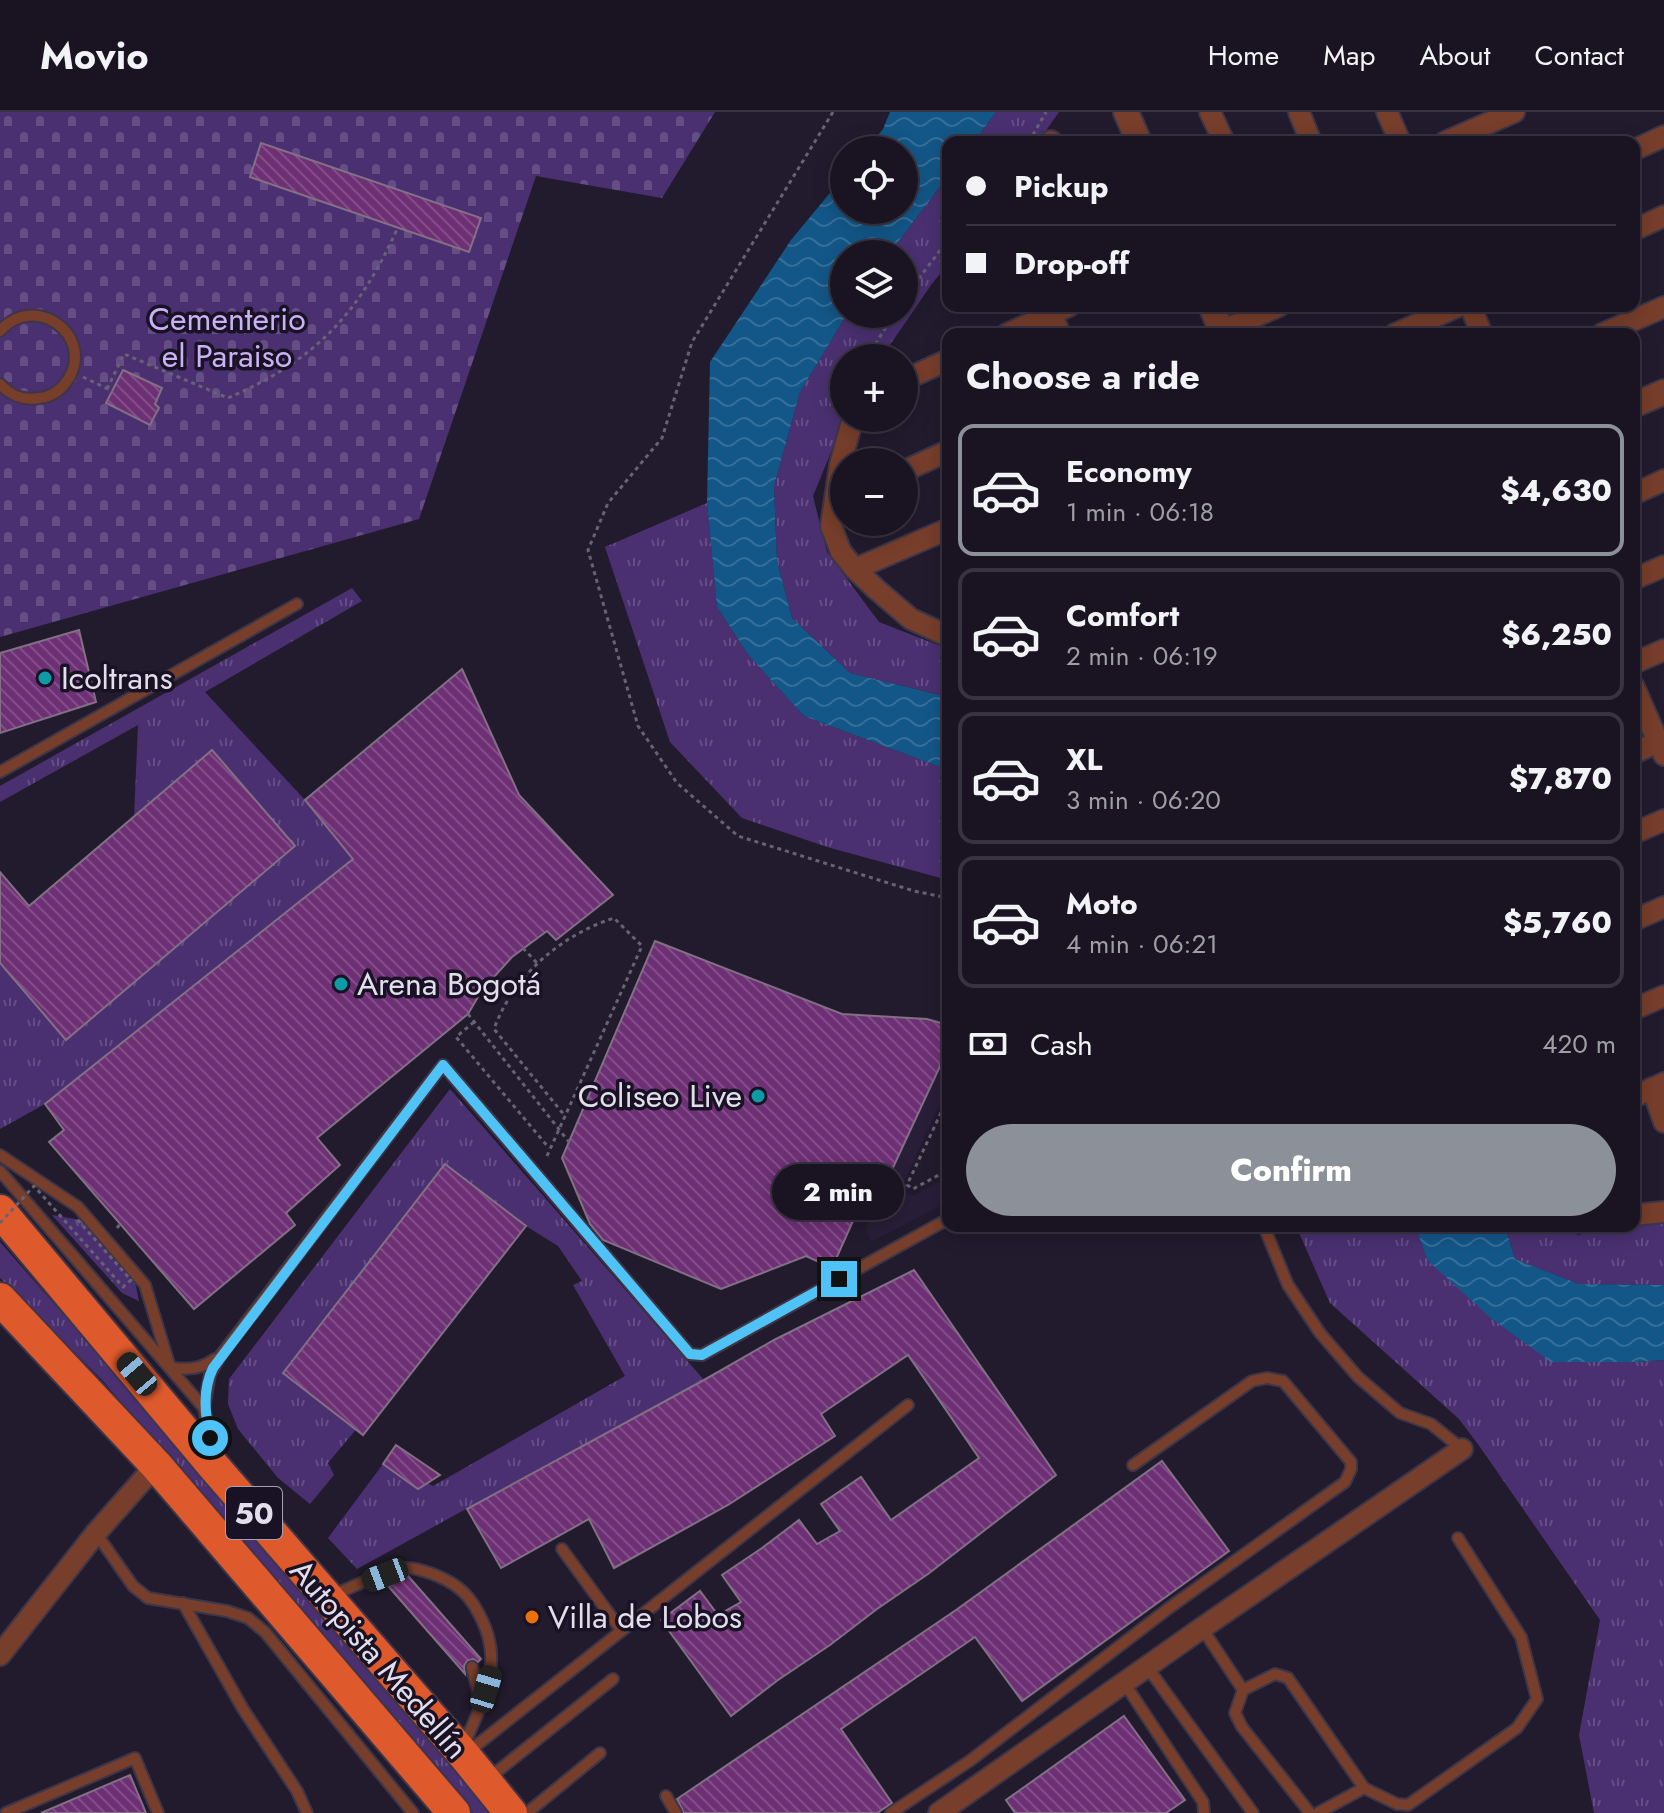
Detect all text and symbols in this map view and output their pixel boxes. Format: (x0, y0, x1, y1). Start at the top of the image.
text: Movio (40, 28, 149, 83)
text: Home (1208, 35, 1279, 76)
text: Map (1323, 35, 1375, 76)
text: About (1419, 35, 1491, 76)
text: Contact (1535, 35, 1624, 76)
map controls (830, 136, 918, 536)
button: locate (830, 136, 918, 224)
text: Pickup (1014, 165, 1109, 208)
button: layers (830, 240, 918, 328)
text: Drop-off (1014, 242, 1129, 285)
park label: Cementerio el Paraiso (148, 296, 306, 379)
button: + (830, 344, 918, 432)
text: Choose a ride (966, 350, 1200, 402)
button: − (830, 448, 918, 536)
text: Economy (1066, 450, 1192, 493)
icon: car (970, 454, 1042, 526)
text: $4,630 (1501, 469, 1612, 512)
text: 1 min · 06:18 (1066, 493, 1214, 531)
text: Comfort (1066, 594, 1179, 637)
icon: car (970, 598, 1042, 670)
text: $6,250 (1501, 613, 1612, 656)
text: 2 min · 06:19 (1066, 637, 1218, 675)
place label: Icoltrans (61, 655, 173, 701)
marker: Icoltrans (36, 669, 54, 687)
text: XL (1066, 738, 1102, 781)
icon: car (970, 742, 1042, 814)
text: $7,870 (1509, 757, 1612, 800)
text: 3 min · 06:20 (1066, 781, 1221, 819)
text: Moto (1066, 882, 1138, 925)
icon: car (970, 886, 1042, 958)
text: $5,760 (1503, 901, 1612, 944)
text: 4 min · 06:21 (1066, 925, 1218, 963)
place label: Arena Bogotá (357, 961, 541, 1007)
marker: Arena Bogotá (332, 975, 350, 993)
icon: cash (966, 1022, 1010, 1066)
text: Cash (1030, 1023, 1093, 1066)
text: 420 m (1542, 1025, 1616, 1063)
place label: Coliseo Live (578, 1073, 742, 1119)
marker: Coliseo Live (749, 1087, 767, 1105)
button: Confirm (966, 1124, 1616, 1216)
callout: 2 min (773, 1163, 905, 1219)
text: 2 min (803, 1173, 873, 1211)
route end (821, 1261, 857, 1297)
car (112, 1348, 162, 1400)
route start (192, 1420, 228, 1456)
road number: 50 (226, 1487, 282, 1539)
street label: Autopista Medellín (279, 1549, 479, 1769)
car (358, 1555, 412, 1595)
place label: Villa de Lobos (548, 1594, 742, 1640)
marker: Villa de Lobos (523, 1608, 541, 1626)
car (468, 1663, 504, 1715)

